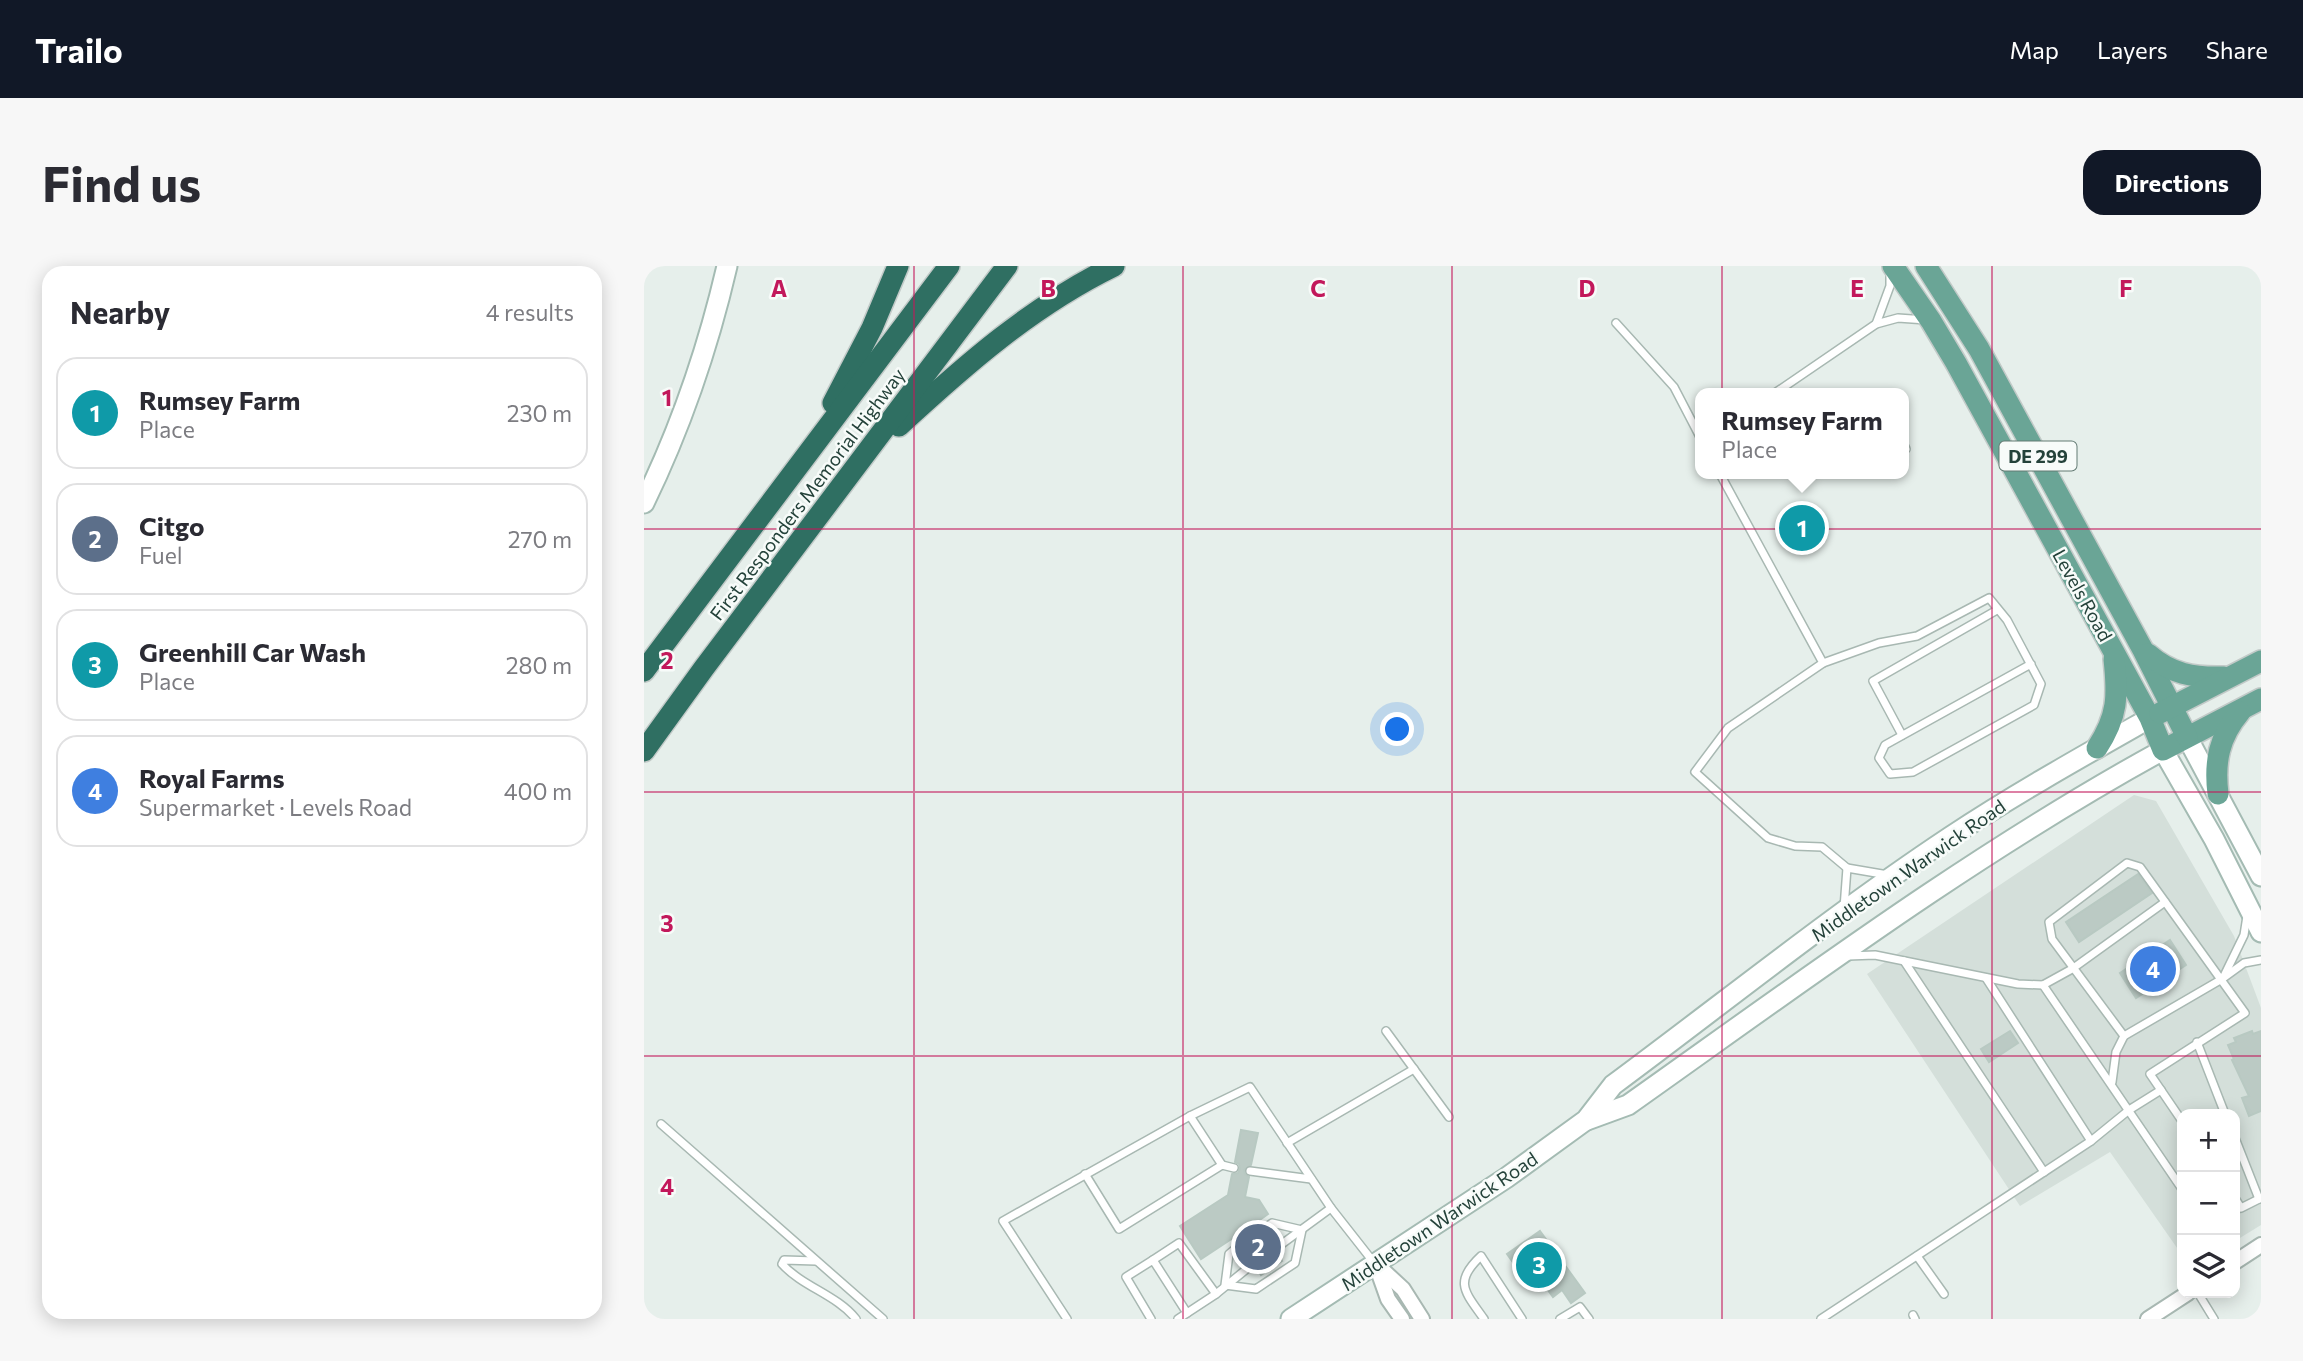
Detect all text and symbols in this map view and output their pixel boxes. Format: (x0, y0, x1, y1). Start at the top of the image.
text: Trailo (35, 29, 123, 70)
text: Map (2010, 35, 2059, 64)
text: Layers (2097, 35, 2168, 64)
text: Share (2206, 35, 2268, 64)
button: Directions (2083, 150, 2261, 215)
text: Find us (42, 152, 201, 212)
text: A (771, 274, 788, 302)
text: B (1040, 274, 1056, 302)
text: C (1310, 274, 1326, 302)
text: D (1579, 274, 1596, 302)
text: E (1850, 274, 1864, 302)
text: F (2119, 274, 2133, 302)
text: Nearby (70, 293, 170, 330)
text: 4 results (486, 298, 574, 326)
street label: First Responders Memorial Highway (705, 363, 909, 625)
text: 1 (662, 383, 672, 411)
text: Rumsey Farm (139, 384, 300, 415)
popup (1695, 388, 1909, 479)
text: 1 (90, 399, 100, 427)
text: 230 m (507, 399, 572, 427)
text: Rumsey Farm (1721, 404, 1883, 435)
text: Place (139, 415, 195, 443)
text: Place (1721, 435, 1777, 463)
road number: DE 299 (2000, 442, 2076, 470)
pin: 1 (1779, 502, 1825, 554)
text: Citgo (139, 510, 205, 541)
text: 2 (88, 525, 102, 553)
text: 270 m (508, 525, 572, 553)
text: Fuel (139, 541, 183, 569)
street label: Levels Road (2048, 545, 2118, 645)
text: Greenhill Car Wash (139, 636, 366, 667)
text: 2 (660, 646, 674, 674)
text: 3 (88, 651, 102, 679)
text: 280 m (506, 651, 572, 679)
text: Place (139, 667, 195, 695)
your location (1380, 712, 1414, 746)
text: Royal Farms (139, 762, 285, 793)
text: 4 (88, 777, 102, 805)
text: 400 m (504, 777, 572, 805)
text: Supermarket · Levels Road (139, 793, 412, 821)
street label: Middletown Warwick Road (1806, 794, 2010, 946)
text: 3 (660, 909, 674, 937)
pin: 4 (2130, 943, 2176, 995)
map controls (2177, 1109, 2240, 1298)
button: + (2177, 1109, 2240, 1172)
street label: Middletown Warwick Road (1336, 1147, 1542, 1295)
text: 4 (660, 1172, 674, 1200)
button: − (2177, 1172, 2240, 1235)
pin: 2 (1235, 1221, 1281, 1273)
button: layers (2177, 1235, 2240, 1298)
pin: 3 (1516, 1239, 1562, 1291)

